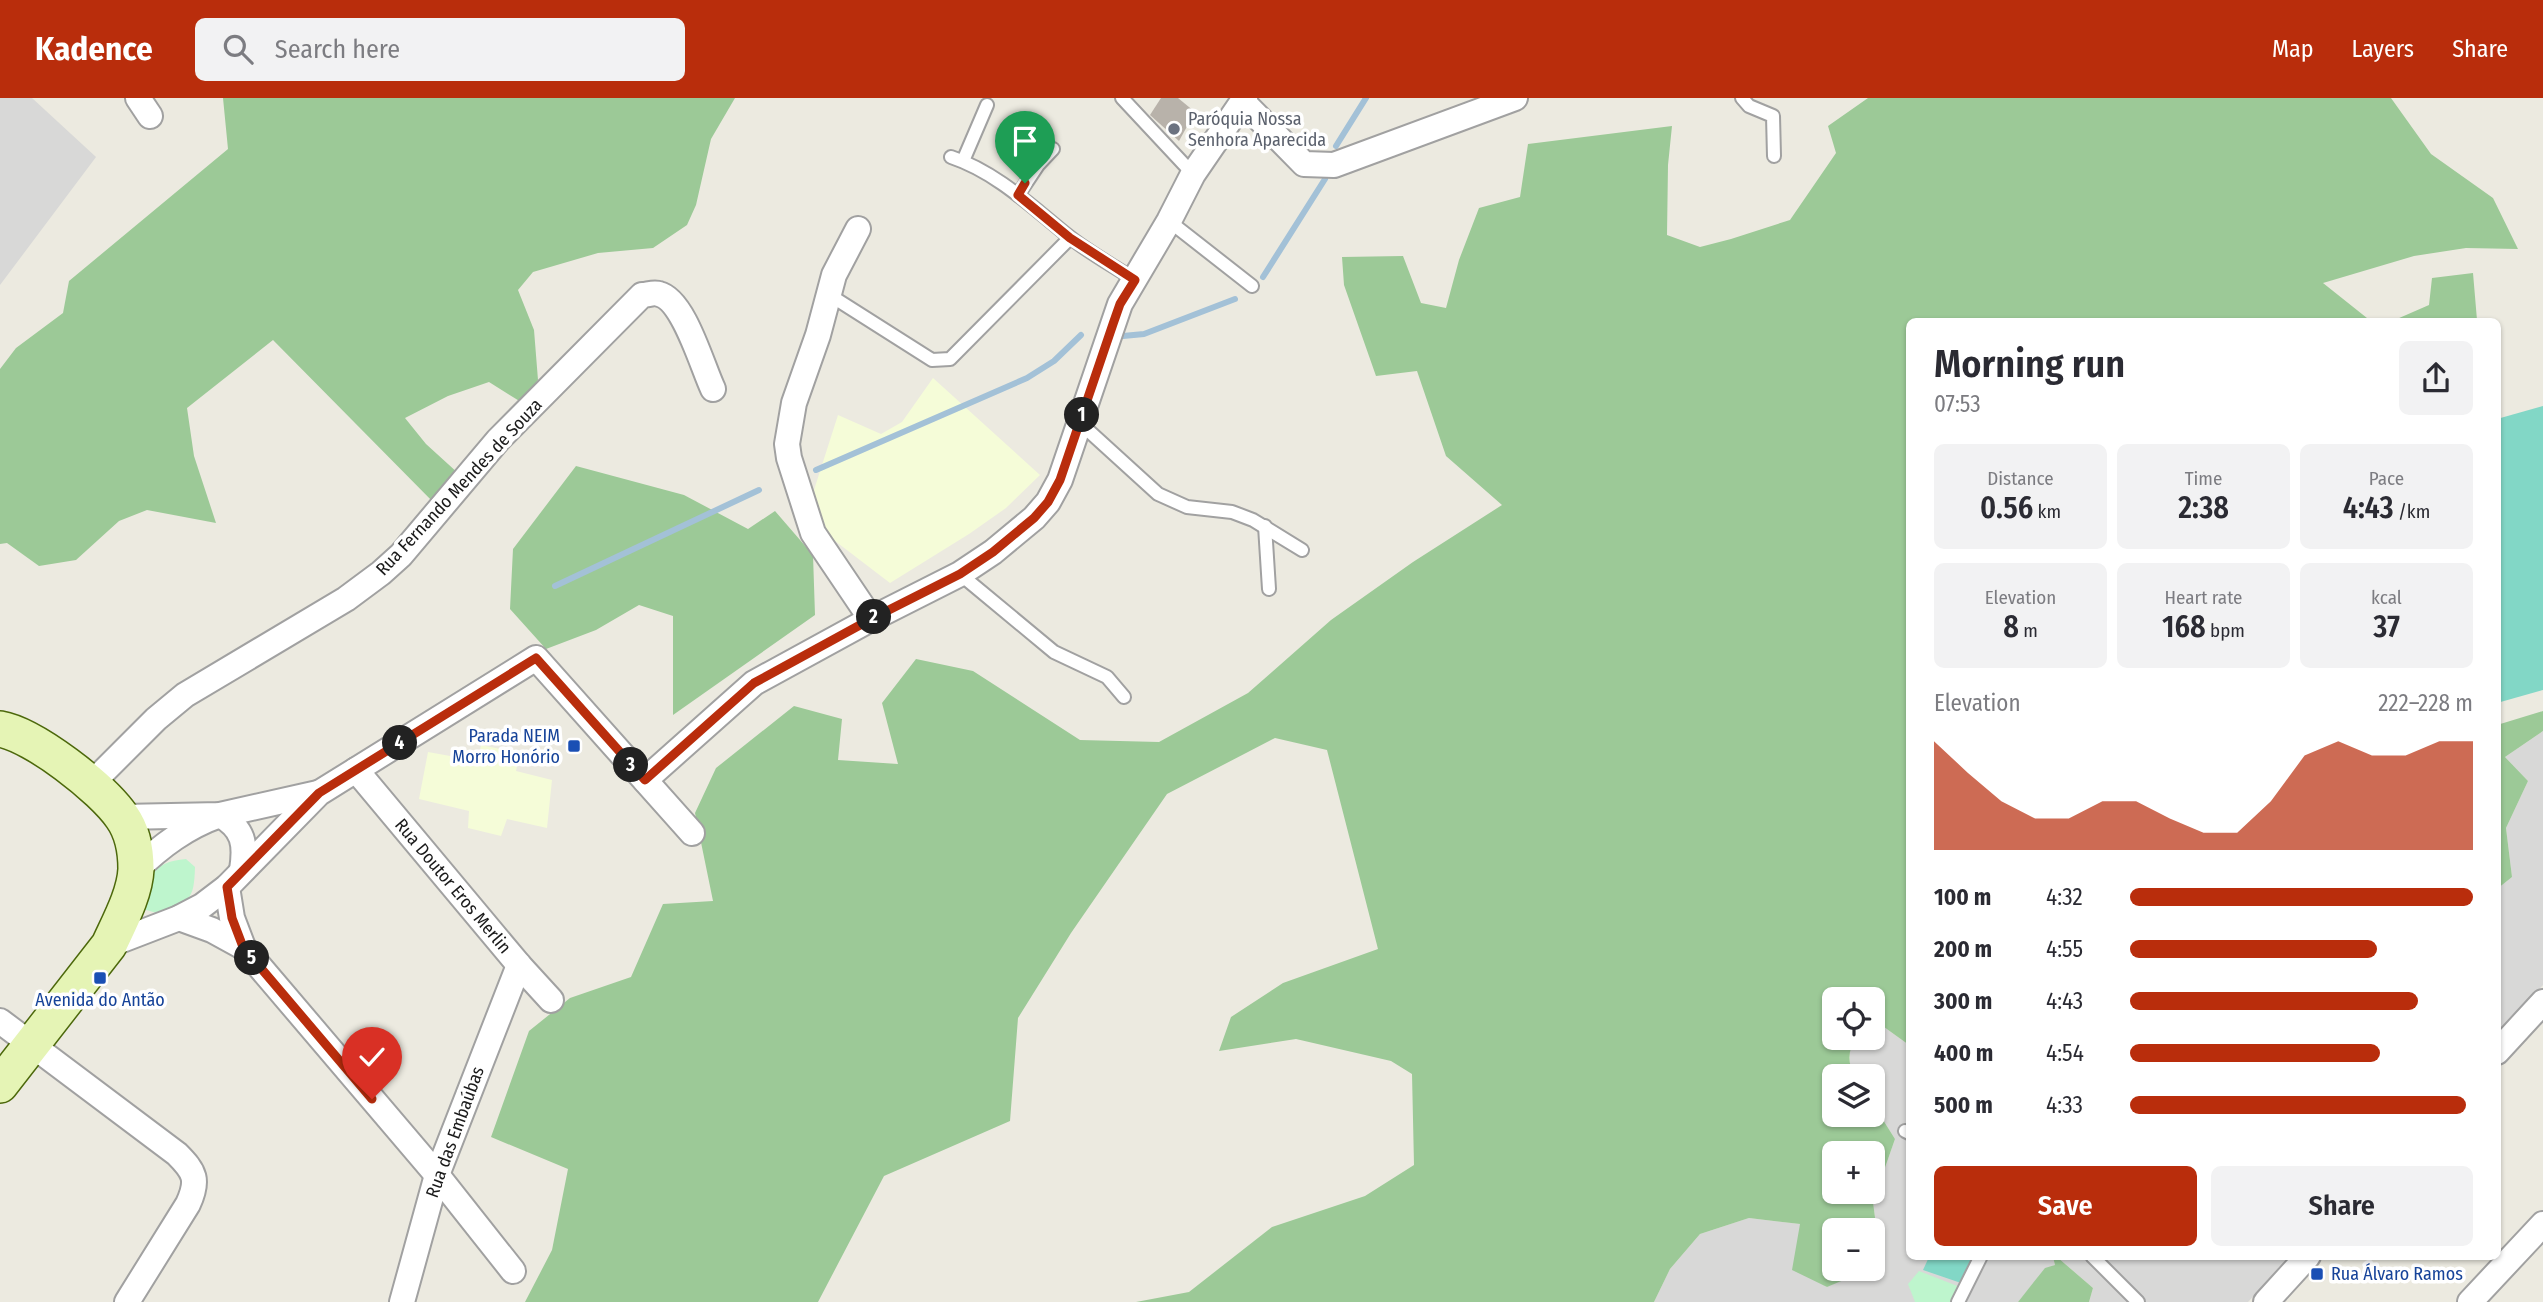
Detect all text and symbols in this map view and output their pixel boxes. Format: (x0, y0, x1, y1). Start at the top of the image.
search box (195, 18, 685, 81)
text: Kadence (35, 29, 153, 69)
icon: search (219, 30, 257, 68)
text: Search here (275, 34, 400, 65)
text: Map (2272, 35, 2314, 63)
text: Layers (2352, 35, 2414, 63)
text: Share (2452, 35, 2508, 63)
place label: Paróquia Nossa Senhora Aparecida (1188, 108, 1326, 151)
pin (995, 111, 1055, 183)
marker: Paróquia Nossa Senhora Aparecida (1166, 121, 1182, 137)
icon: arrive (1006, 122, 1044, 160)
text: Morning run (1934, 341, 2125, 387)
button: share (2399, 341, 2473, 415)
text: 07:53 (1934, 390, 1981, 418)
street label: Rua Fernando Mendes de Souza (371, 394, 547, 580)
pin: 1 (1064, 398, 1100, 432)
text: 1 (1077, 403, 1086, 426)
text: Distance (1987, 467, 2054, 490)
text: Time (2185, 467, 2222, 490)
text: Pace (2369, 467, 2404, 490)
text: 0.56 (1980, 490, 2033, 526)
text: 2:38 (2178, 490, 2229, 526)
text: 4:43 (2343, 490, 2393, 526)
text: km (2033, 500, 2061, 523)
text: /km (2393, 500, 2430, 523)
text: Elevation (1985, 586, 2056, 609)
text: Heart rate (2164, 586, 2243, 609)
text: kcal (2371, 586, 2402, 609)
pin: 2 (856, 600, 892, 634)
text: 2 (869, 605, 878, 628)
text: 8 (2003, 609, 2019, 645)
text: 168 (2162, 609, 2206, 645)
text: 37 (2373, 609, 2400, 645)
text: m (2019, 619, 2038, 642)
text: bpm (2206, 619, 2245, 642)
text: Elevation (1934, 689, 2021, 717)
text: 222–228 m (2378, 689, 2473, 717)
place label: Parada NEIM Morro Honório (452, 725, 560, 768)
pin: 4 (382, 726, 418, 760)
text: 4 (395, 731, 404, 754)
marker: Parada NEIM Morro Honório (566, 738, 582, 754)
pin: 3 (614, 748, 648, 782)
text: 3 (626, 753, 635, 776)
street label: Rua Doutor Eros Merlin (390, 814, 516, 958)
text: 100 m (1934, 883, 1991, 911)
text: 4:32 (2046, 883, 2083, 911)
text: 200 m (1934, 935, 1992, 963)
text: 4:55 (2046, 935, 2083, 963)
pin: 5 (234, 940, 270, 976)
text: 5 (247, 946, 256, 969)
marker: Avenida do Antão (92, 970, 108, 986)
map controls (1822, 987, 1885, 1281)
button: locate (1822, 987, 1885, 1050)
text: 300 m (1934, 987, 1992, 1015)
text: 4:43 (2046, 987, 2083, 1015)
place label: Avenida do Antão (35, 989, 165, 1011)
pin (342, 1027, 402, 1099)
icon: check (353, 1038, 391, 1076)
text: 400 m (1934, 1039, 1993, 1067)
text: 4:54 (2046, 1039, 2084, 1067)
street label: Rua das Embaúbas (421, 1063, 489, 1201)
button: layers (1822, 1064, 1885, 1127)
text: 500 m (1934, 1091, 1993, 1119)
text: 4:33 (2046, 1091, 2083, 1119)
button: + (1822, 1141, 1885, 1204)
button: Save (1934, 1166, 2197, 1246)
button: Share (2211, 1166, 2473, 1246)
button: − (1822, 1218, 1885, 1281)
place label: Rua Álvaro Ramos (2331, 1262, 2463, 1285)
marker: Rua Álvaro Ramos (2309, 1266, 2325, 1282)

